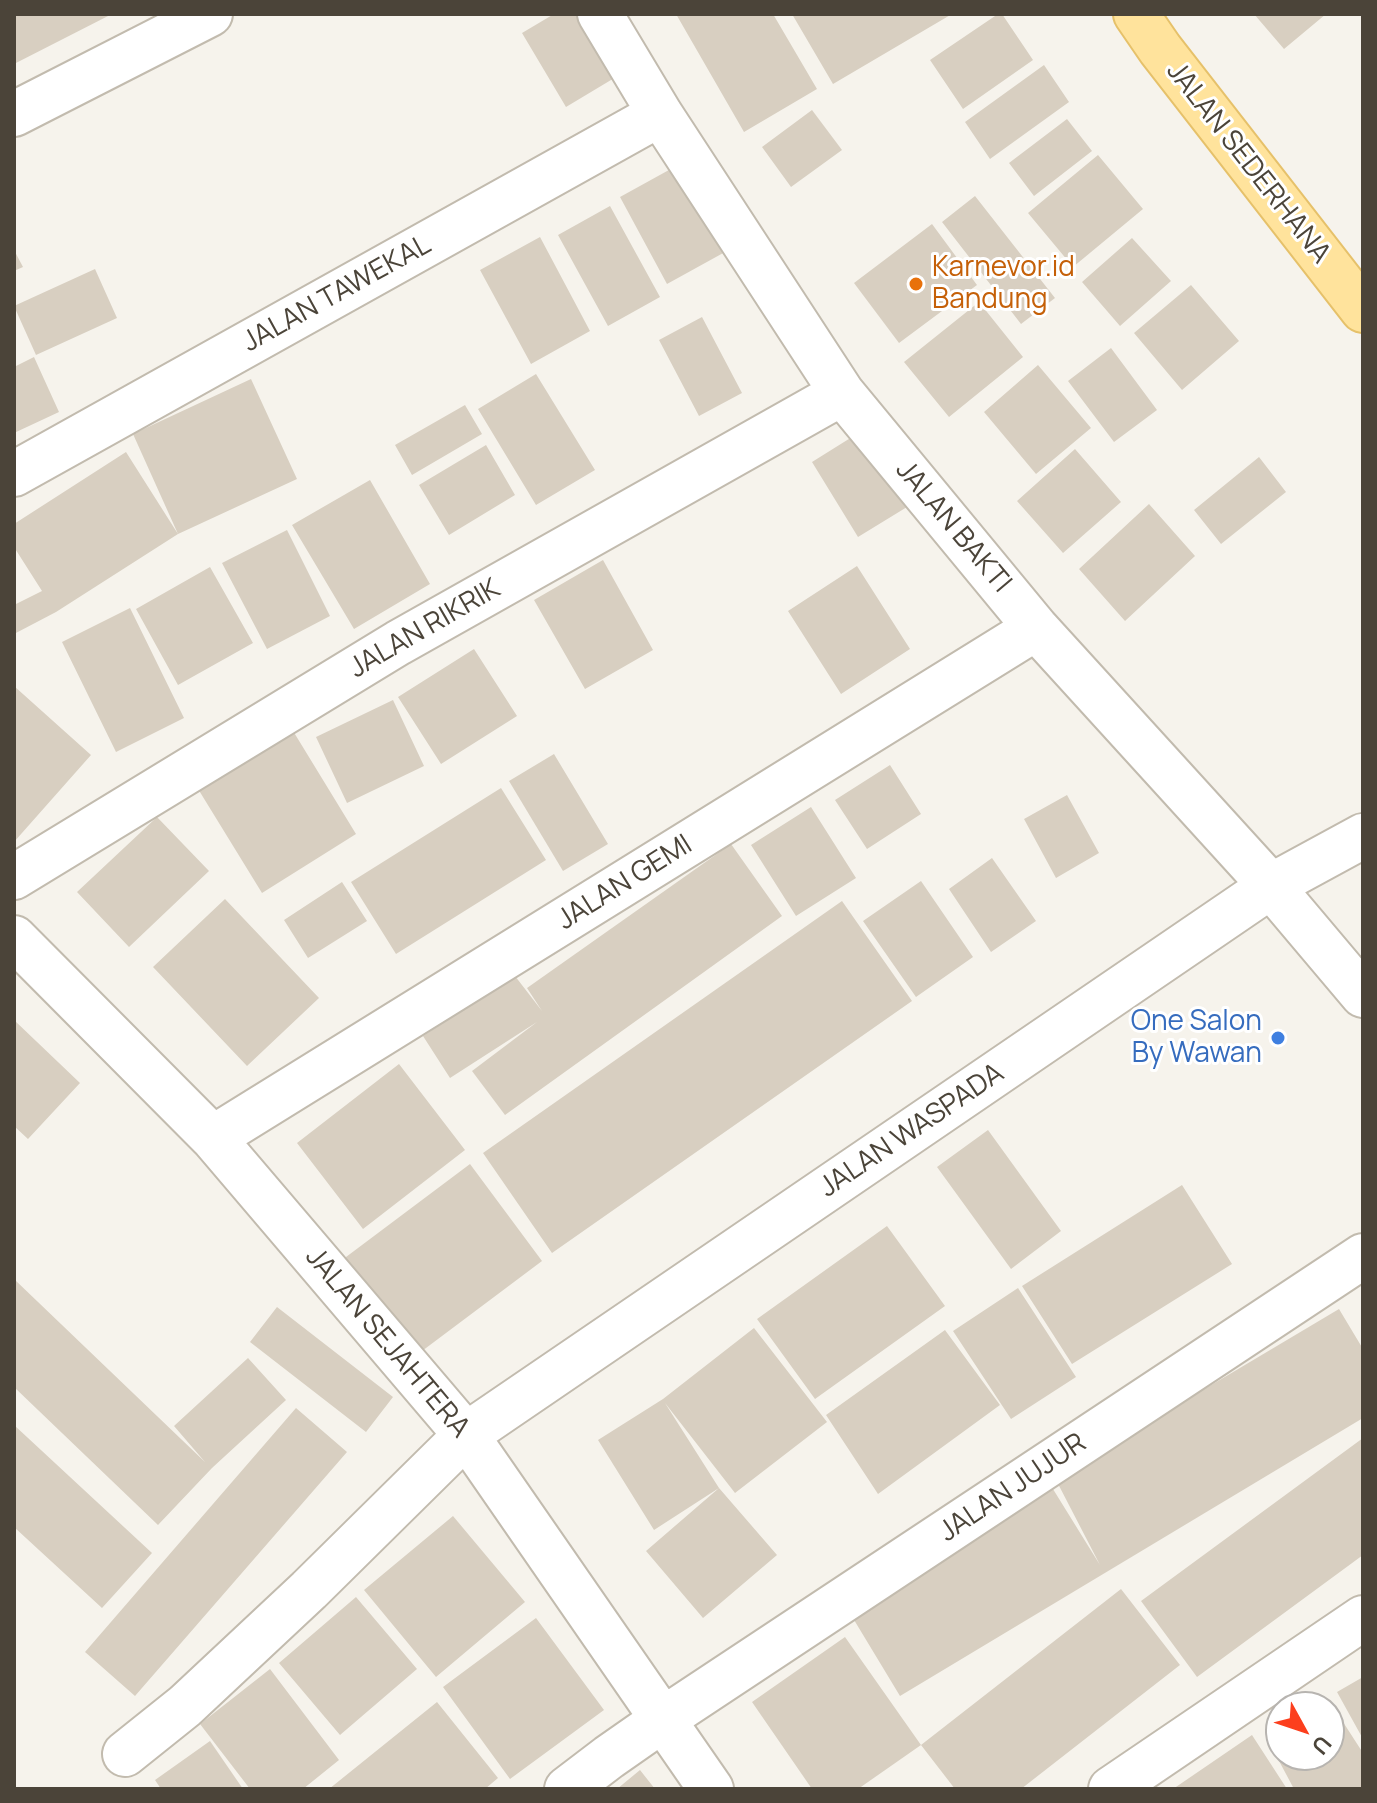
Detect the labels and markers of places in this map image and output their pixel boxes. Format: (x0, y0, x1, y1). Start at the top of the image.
place label: Karnevor.id Bandung (932, 251, 1075, 317)
marker: Karnevor.id Bandung (907, 275, 925, 293)
place label: One Salon By Wawan (1131, 1005, 1262, 1071)
marker: One Salon By Wawan (1269, 1029, 1287, 1047)

